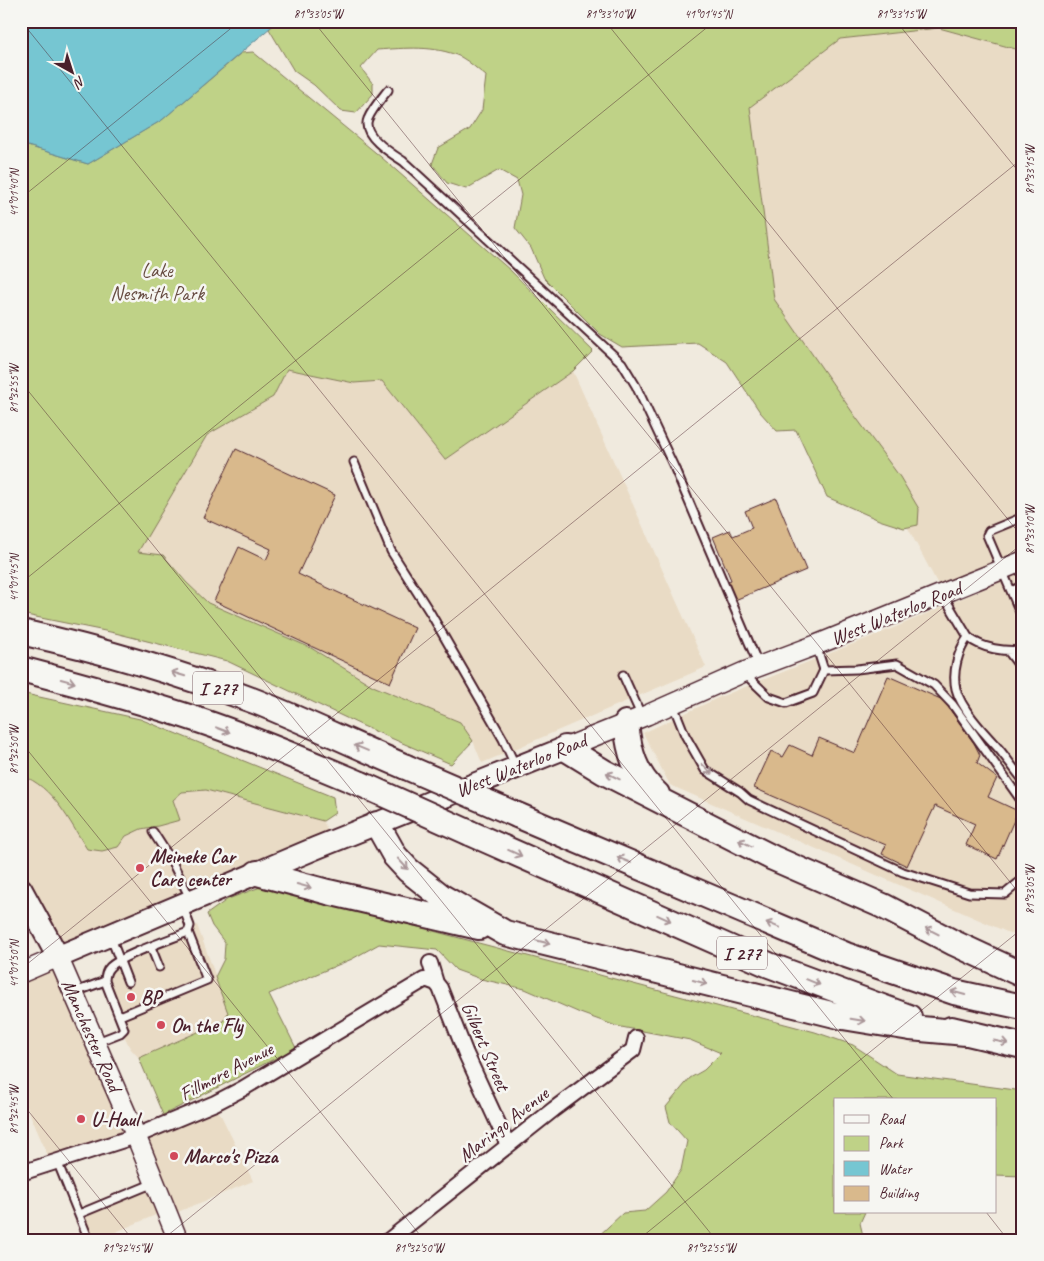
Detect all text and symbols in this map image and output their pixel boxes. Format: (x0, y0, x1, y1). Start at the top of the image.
text: 81°33'05"W (294, 6, 345, 22)
text: 81°33'10"W (586, 6, 637, 22)
text: 41°01'45"N (684, 6, 733, 22)
text: 81°33'15"W (877, 6, 928, 22)
north arrow (48, 48, 98, 98)
text: N (69, 72, 89, 93)
text: 81°33'15"W (1022, 143, 1038, 194)
text: 41°01'40"N (6, 168, 22, 217)
park label: Lake Nesmith Park (110, 258, 205, 306)
text: 81°32'55"W (6, 362, 22, 413)
text: 81°33'10"W (1022, 503, 1038, 554)
text: 41°01'45"N (6, 553, 22, 602)
street label: West Waterloo Road (827, 575, 968, 651)
one-way arrow (171, 669, 187, 679)
road number: I 277 (193, 671, 243, 704)
one-way arrow (60, 677, 76, 686)
text: 81°32'50"W (6, 723, 22, 774)
one-way arrow (216, 726, 231, 735)
street label: West Waterloo Road (452, 727, 593, 803)
one-way arrow (354, 743, 369, 752)
one-way arrow (701, 763, 713, 775)
one-way arrow (606, 771, 621, 780)
one-way arrow (737, 838, 752, 848)
place label: Meineke Car Care center (150, 844, 238, 892)
one-way arrow (507, 848, 522, 858)
one-way arrow (617, 855, 632, 865)
one-way arrow (397, 858, 409, 871)
marker: Meineke Car Care center (134, 862, 146, 874)
text: 81°33'05"W (1022, 863, 1038, 914)
one-way arrow (296, 881, 312, 891)
one-way arrow (656, 914, 671, 924)
one-way arrow (766, 919, 781, 929)
one-way arrow (924, 926, 939, 936)
road number: I 277 (717, 936, 767, 970)
one-way arrow (534, 938, 550, 947)
text: 41°01'50"N (6, 939, 22, 988)
street label: Manchester Road (56, 975, 129, 1098)
one-way arrow (692, 978, 708, 988)
one-way arrow (805, 978, 820, 987)
place label: BP (141, 985, 164, 1010)
one-way arrow (951, 987, 967, 997)
marker: BP (125, 991, 137, 1003)
street label: Gilbert Street (456, 998, 516, 1097)
place label: On the Fly (171, 1013, 245, 1039)
one-way arrow (850, 1015, 866, 1025)
marker: On the Fly (155, 1019, 167, 1031)
street label: Fillmore Avenue (175, 1036, 279, 1107)
one-way arrow (993, 1037, 1009, 1047)
street label: Maringo Avenue (453, 1080, 555, 1168)
text: 81°32'45"W (6, 1083, 22, 1134)
legend (834, 1098, 996, 1214)
place label: U-Haul (91, 1107, 143, 1132)
text: Road (879, 1110, 906, 1129)
marker: U-Haul (75, 1113, 87, 1125)
text: Park (879, 1134, 904, 1153)
place label: Marco's Pizza (184, 1144, 279, 1169)
marker: Marco's Pizza (168, 1150, 180, 1162)
text: Water (879, 1160, 913, 1179)
text: Building (879, 1184, 919, 1203)
text: 81°32'45"W (103, 1240, 154, 1256)
text: 81°32'50"W (395, 1240, 446, 1256)
text: 81°32'55"W (687, 1240, 738, 1256)

